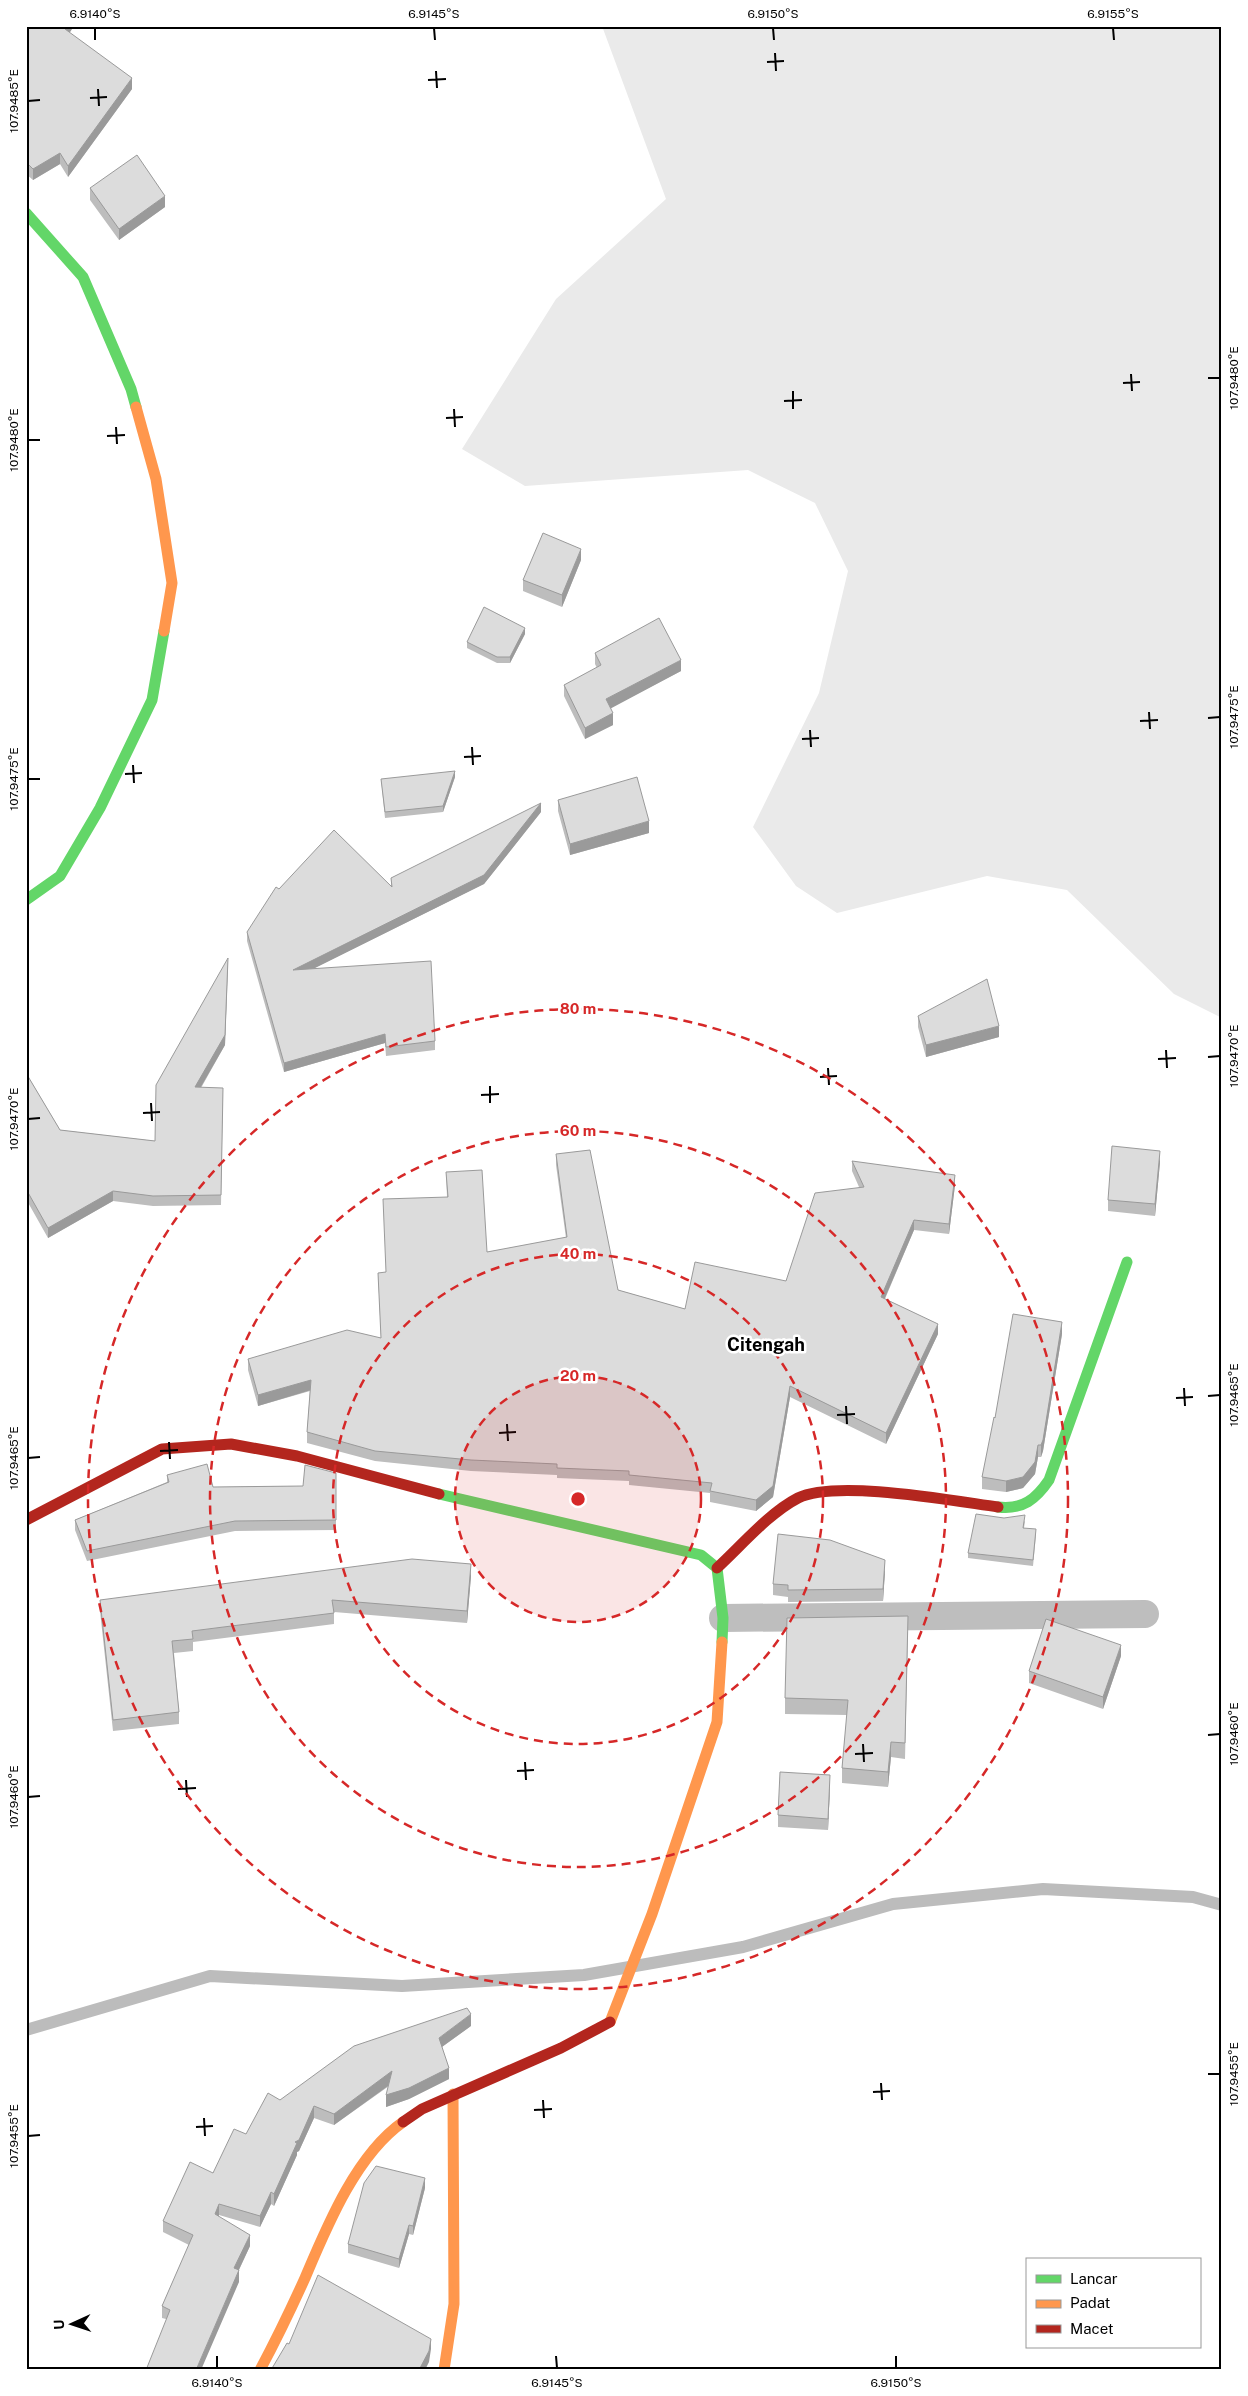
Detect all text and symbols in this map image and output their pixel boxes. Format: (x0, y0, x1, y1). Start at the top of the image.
text: 6.9140°S (69, 7, 121, 21)
text: 6.9145°S (408, 7, 460, 21)
text: 6.9150°S (747, 7, 799, 21)
text: 6.9155°S (1087, 7, 1139, 21)
text: 107.9485°E (7, 69, 21, 133)
text: 107.9480°E (1227, 346, 1241, 410)
text: 107.9480°E (7, 408, 21, 472)
text: 107.9475°E (1227, 685, 1241, 749)
text: 107.9475°E (7, 747, 21, 811)
text: 80 m (560, 1000, 596, 1017)
text: 107.9470°E (1227, 1025, 1241, 1087)
text: 107.9470°E (7, 1088, 21, 1150)
text: 60 m (560, 1122, 596, 1139)
text: 40 m (560, 1245, 596, 1262)
district label: Citengah (727, 1334, 805, 1355)
text: 107.9465°E (1227, 1363, 1241, 1427)
text: 20 m (560, 1367, 596, 1384)
text: 107.9465°E (7, 1426, 21, 1490)
centre of rings (569, 1490, 587, 1508)
text: 107.9460°E (1227, 1702, 1241, 1766)
text: 107.9460°E (7, 1765, 21, 1829)
text: 107.9455°E (1227, 2042, 1241, 2106)
text: 107.9455°E (7, 2104, 21, 2168)
legend (1026, 2258, 1200, 2348)
text: Lancar (1070, 2270, 1118, 2287)
text: Padat (1070, 2294, 1111, 2311)
north arrow (48, 2298, 98, 2348)
text: U (51, 2319, 67, 2330)
text: Macet (1070, 2320, 1114, 2337)
text: 6.9140°S (191, 2376, 243, 2390)
text: 6.9145°S (531, 2376, 583, 2390)
text: 6.9150°S (870, 2376, 922, 2390)

